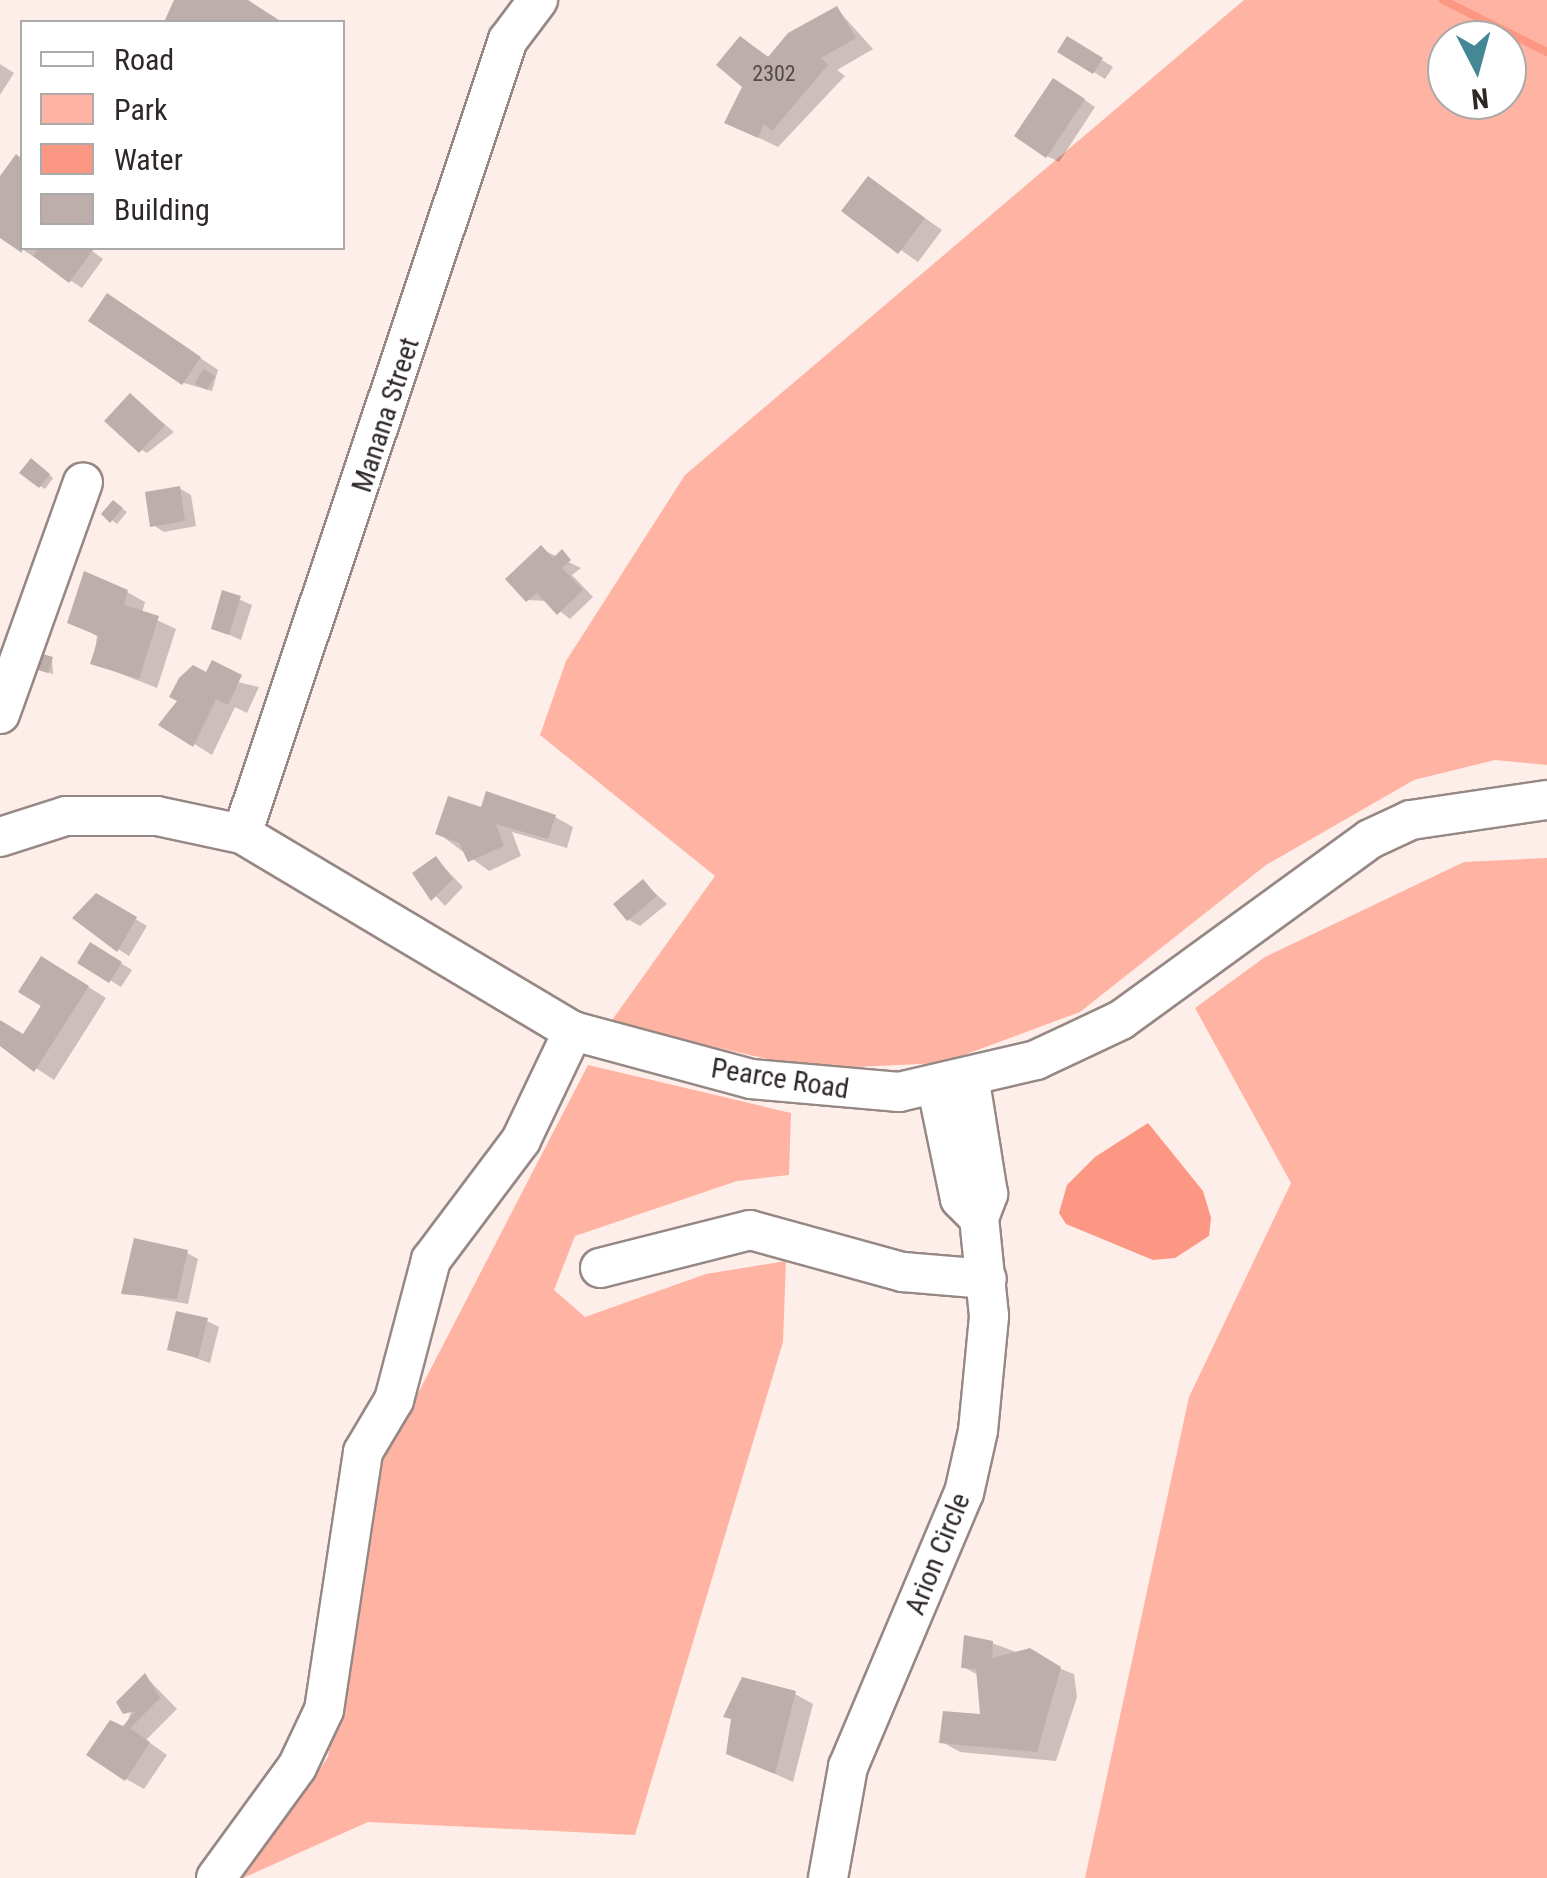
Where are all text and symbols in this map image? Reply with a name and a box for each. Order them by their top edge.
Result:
legend [20,20,345,250]
north arrow [1427,20,1527,120]
text: Road [114,42,174,77]
house number: 2302 [752,61,796,87]
text: N [1470,81,1490,116]
text: Park [114,92,168,127]
text: Water [114,142,183,177]
text: Building [114,192,210,227]
street label: Manana Street [345,333,427,497]
street label: Pearce Road [709,1052,851,1106]
street label: Arion Circle [898,1488,978,1620]

